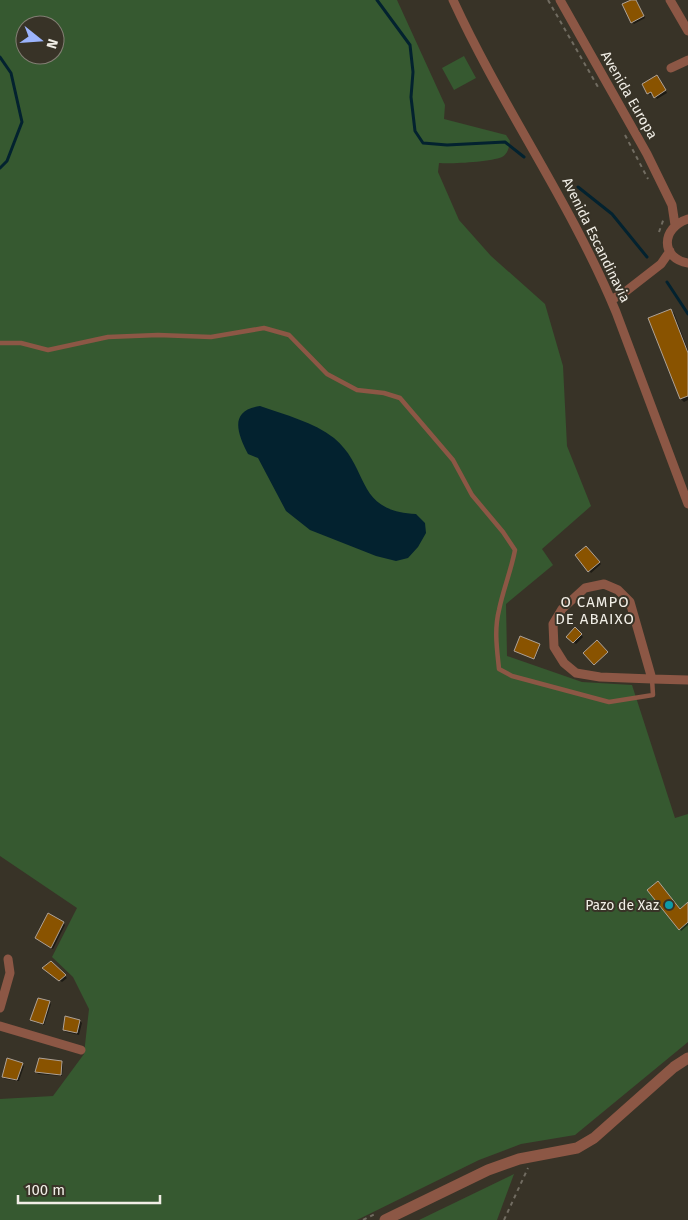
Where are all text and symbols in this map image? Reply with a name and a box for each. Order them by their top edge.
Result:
north arrow [15,15,65,65]
text: N [42,37,61,51]
street label: Avenida Europa [597,48,661,142]
street label: Avenida Escandinavia [558,175,634,305]
district label: O CAMPO DE ABAIXO [555,593,635,628]
place label: Pazo de Xaz [585,897,659,914]
marker: Pazo de Xaz [663,899,675,911]
scale bar [18,1172,160,1204]
text: 100 m [25,1181,65,1199]

